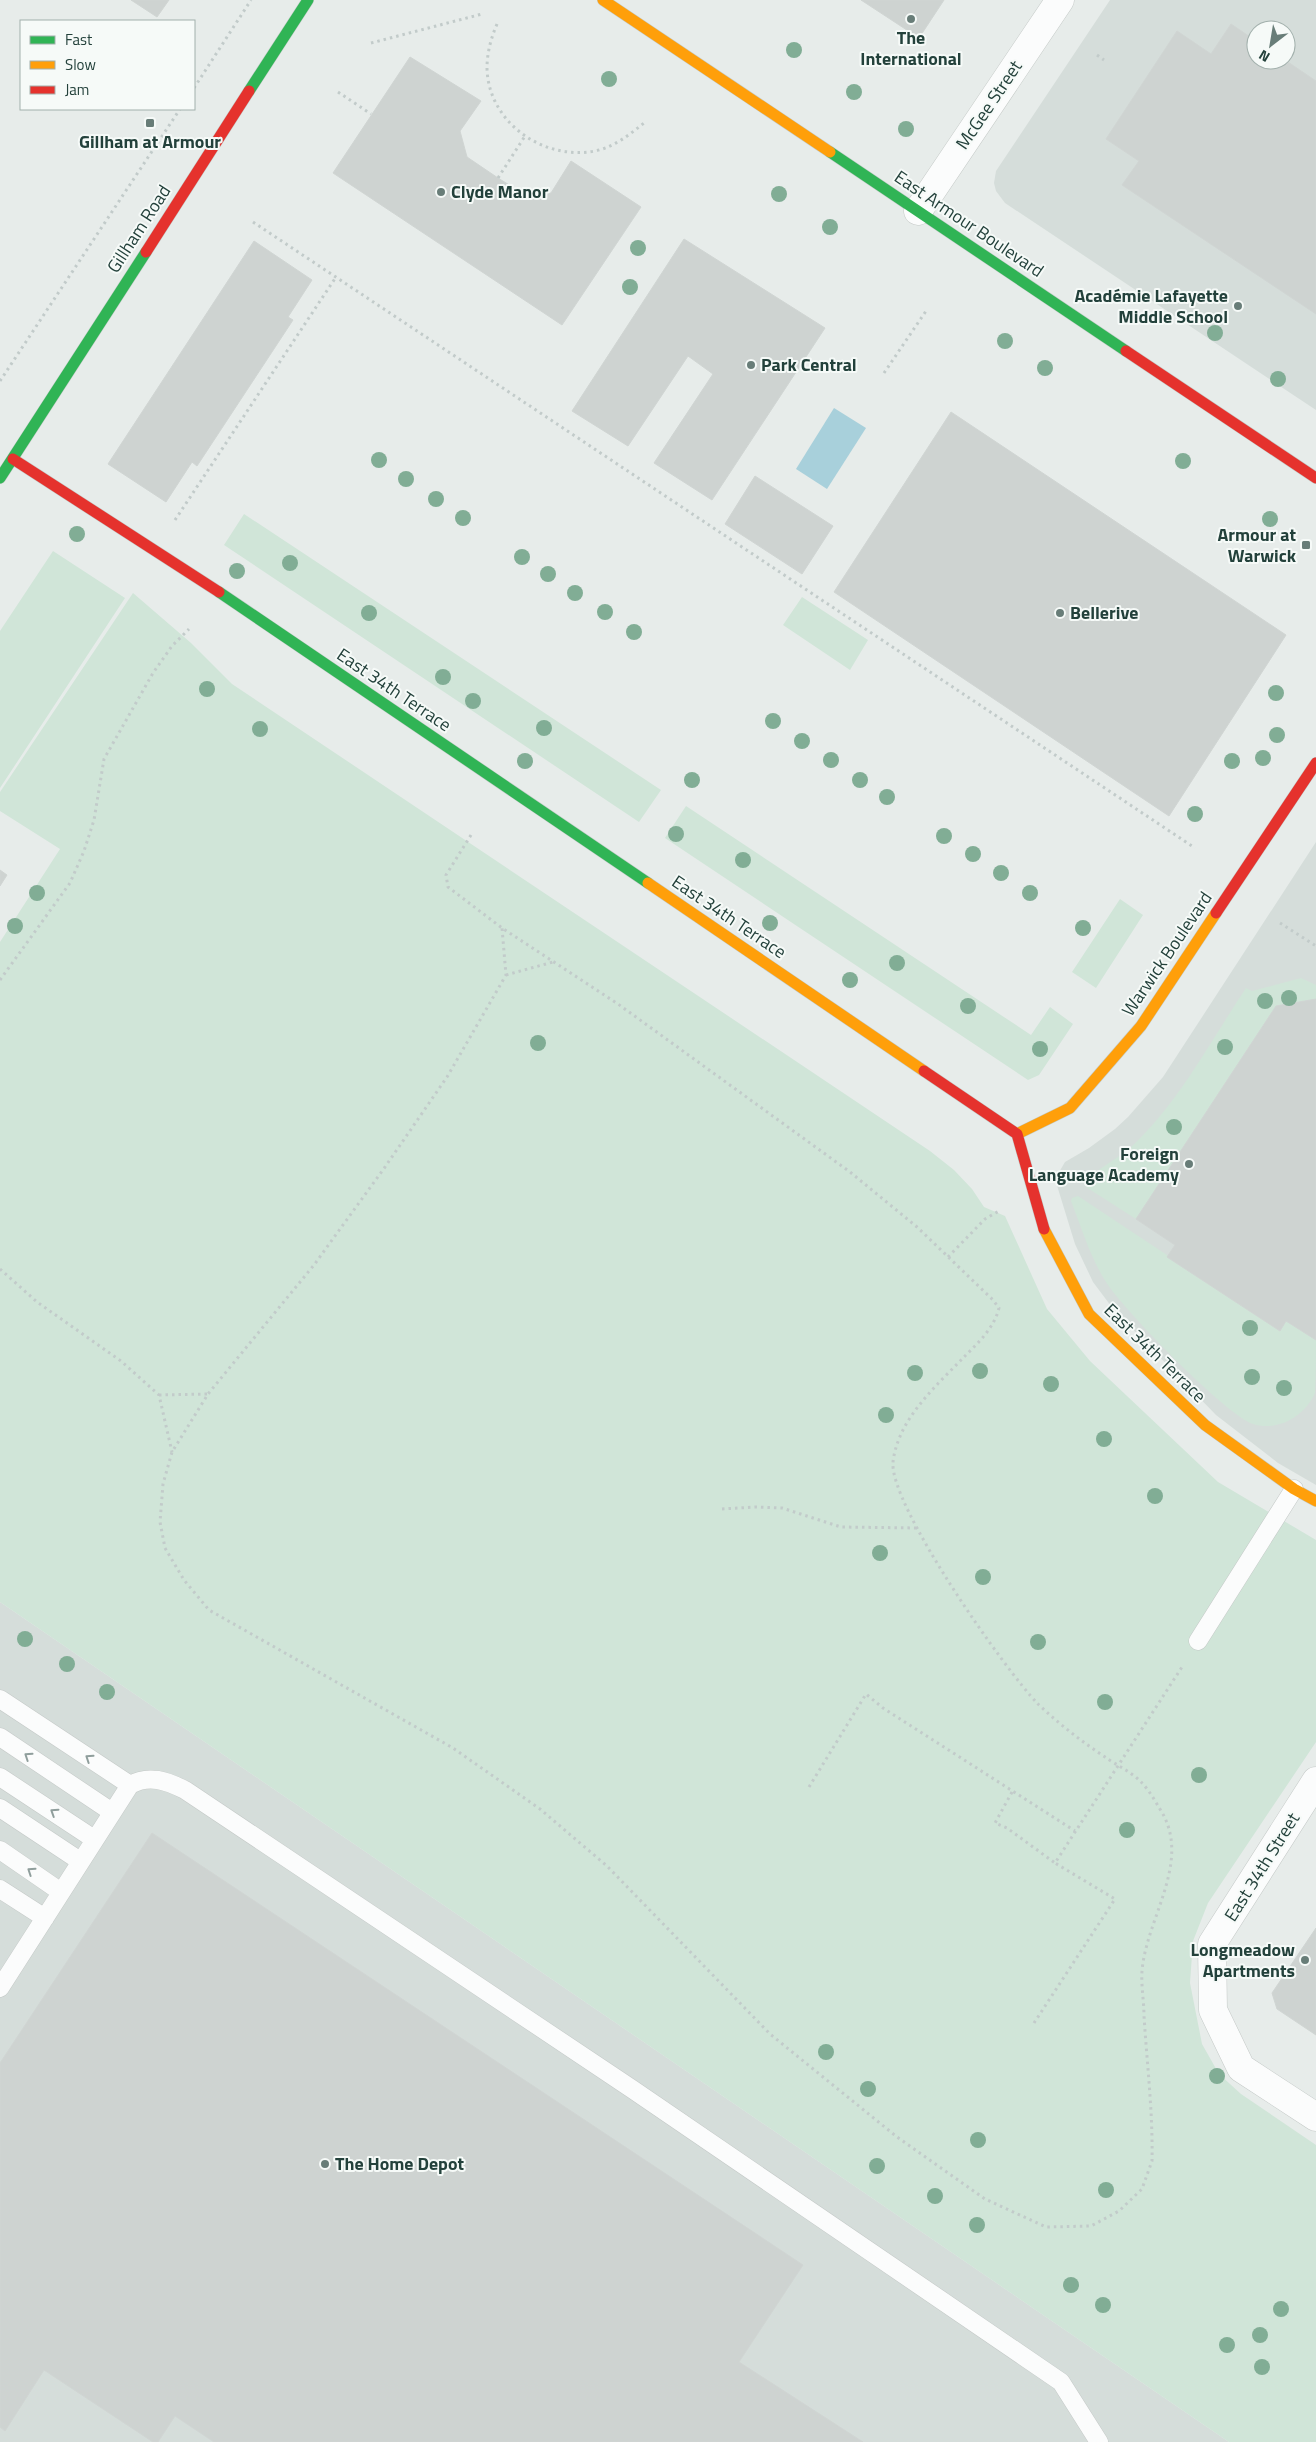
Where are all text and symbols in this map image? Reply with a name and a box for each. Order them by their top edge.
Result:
marker: The International [905,13,917,25]
legend [20,20,195,110]
north arrow [1246,20,1296,70]
place label: The International [860,24,962,72]
text: Fast [65,28,93,51]
text: N [1254,45,1274,68]
text: Slow [65,53,96,76]
street label: McGee Street [949,54,1029,155]
text: Jam [65,78,89,101]
marker: Gillham at Armour [144,117,156,129]
place label: Gillham at Armour [79,128,221,155]
street label: East Armour Boulevard [889,163,1049,284]
place label: Clyde Manor [451,178,549,205]
street label: Gillham Road [100,179,177,278]
marker: Clyde Manor [435,186,447,198]
place label: Académie Lafayette Middle School [1075,282,1228,330]
marker: Académie Lafayette Middle School [1232,300,1244,312]
place label: Park Central [761,351,857,378]
marker: Park Central [745,359,757,371]
place label: Armour at Warwick [1217,521,1297,569]
marker: Armour at Warwick [1300,539,1312,551]
place label: Bellerive [1070,599,1138,626]
marker: Bellerive [1054,607,1066,619]
street label: East 34th Terrace [332,641,457,738]
street label: East 34th Terrace [667,868,792,965]
street label: Warwick Boulevard [1115,886,1218,1022]
place label: Foreign Language Academy [1029,1140,1179,1188]
marker: Foreign Language Academy [1183,1158,1195,1170]
street label: East 34th Terrace [1098,1297,1213,1409]
one-way arrow [24,1752,33,1762]
one-way arrow [85,1755,94,1765]
street label: East 34th Street [1217,1806,1306,1927]
one-way arrow [50,1809,59,1818]
one-way arrow [27,1868,36,1877]
place label: Longmeadow Apartments [1191,1936,1295,1984]
marker: Longmeadow Apartments [1299,1954,1311,1966]
place label: The Home Depot [335,2150,464,2177]
marker: The Home Depot [319,2158,331,2170]

